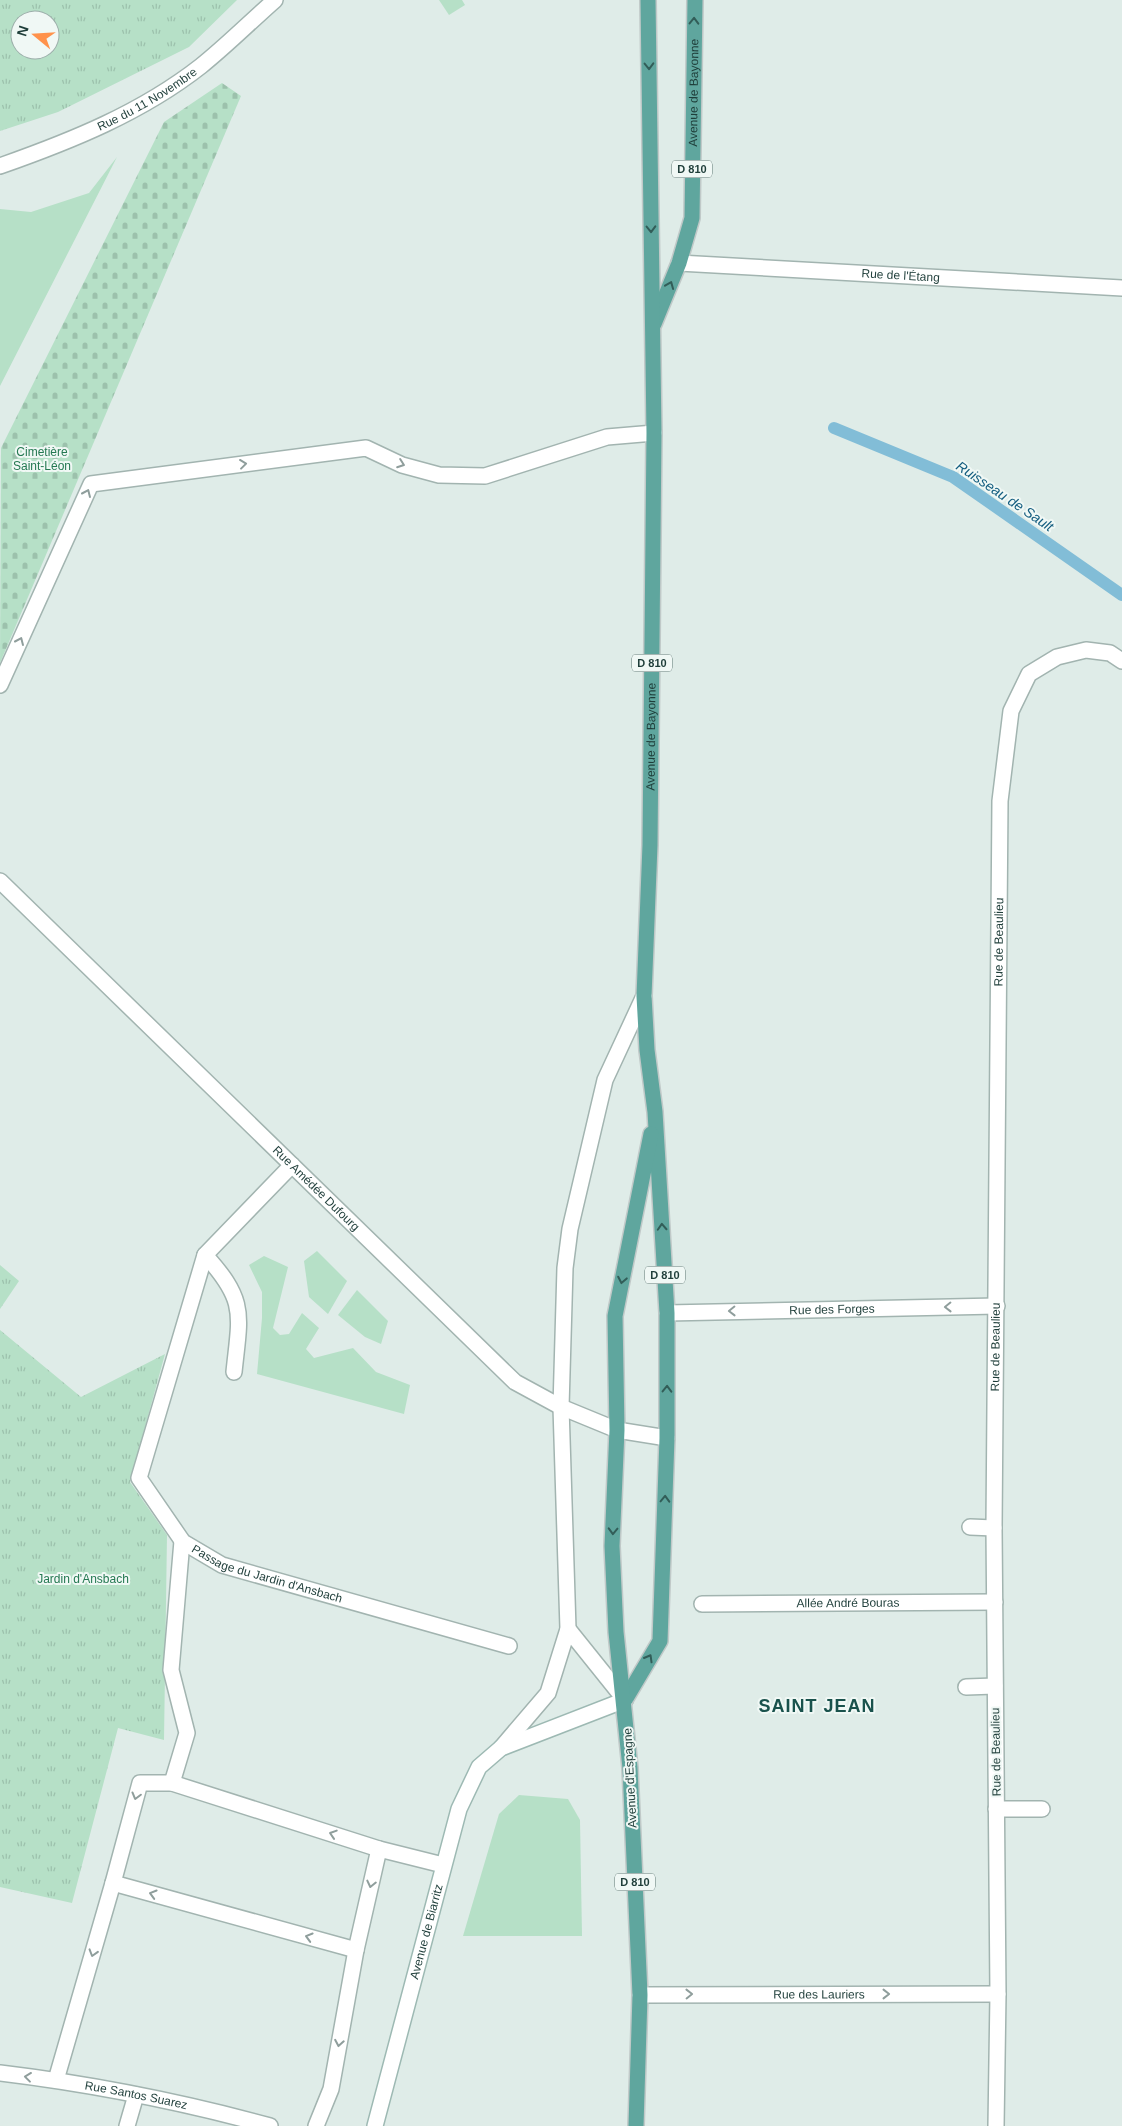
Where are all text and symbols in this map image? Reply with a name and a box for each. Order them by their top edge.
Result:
north arrow [10,10,60,60]
one-way arrow [689,17,700,25]
text: N [13,24,32,38]
street label: Avenue de Bayonne [686,38,701,147]
one-way arrow [644,62,654,70]
street label: Rue du 11 Novembre [95,64,200,134]
road number: D 810 [672,160,712,178]
one-way arrow [646,225,656,233]
street label: Rue de l'Étang [861,266,940,285]
one-way arrow [664,281,675,290]
park label: Cimetière Saint-Léon [13,445,71,473]
one-way arrow [396,458,405,468]
water label: Ruisseau de Sault [953,458,1057,535]
one-way arrow [238,460,247,470]
one-way arrow [80,489,90,498]
one-way arrow [14,637,24,646]
road number: D 810 [632,654,672,671]
street label: Avenue de Bayonne [644,682,659,791]
street label: Rue de Beaulieu [991,898,1006,987]
street label: Rue Amédée Dufourg [270,1143,362,1234]
one-way arrow [656,1223,667,1231]
road number: D 810 [645,1266,685,1284]
one-way arrow [617,1276,628,1285]
street label: Rue des Forges [789,1302,875,1317]
one-way arrow [944,1302,952,1312]
street label: Rue de Beaulieu [988,1303,1003,1392]
one-way arrow [728,1306,736,1317]
one-way arrow [662,1385,672,1393]
one-way arrow [659,1494,670,1502]
one-way arrow [607,1527,618,1535]
street label: Passage du Jardin d'Ansbach [189,1542,344,1606]
park label: Jardin d'Ansbach [37,1572,129,1586]
street label: Allée André Bouras [796,1596,899,1610]
one-way arrow [643,1655,653,1664]
district label: SAINT JEAN [758,1696,876,1716]
street label: Rue de Beaulieu [988,1708,1004,1796]
street label: Avenue d'Espagne [620,1727,640,1828]
one-way arrow [131,1792,142,1800]
one-way arrow [329,1830,337,1840]
road number: D 810 [615,1874,655,1890]
one-way arrow [366,1879,377,1888]
street label: Avenue de Biarritz [407,1883,446,1981]
one-way arrow [149,1889,157,1899]
one-way arrow [306,1933,314,1943]
one-way arrow [88,1948,98,1956]
street label: Rue des Lauriers [773,1987,865,2002]
one-way arrow [685,1989,693,2000]
one-way arrow [883,1989,891,1999]
one-way arrow [335,2039,345,2047]
one-way arrow [24,2072,32,2083]
street label: Rue Santos Suarez [84,2078,189,2112]

